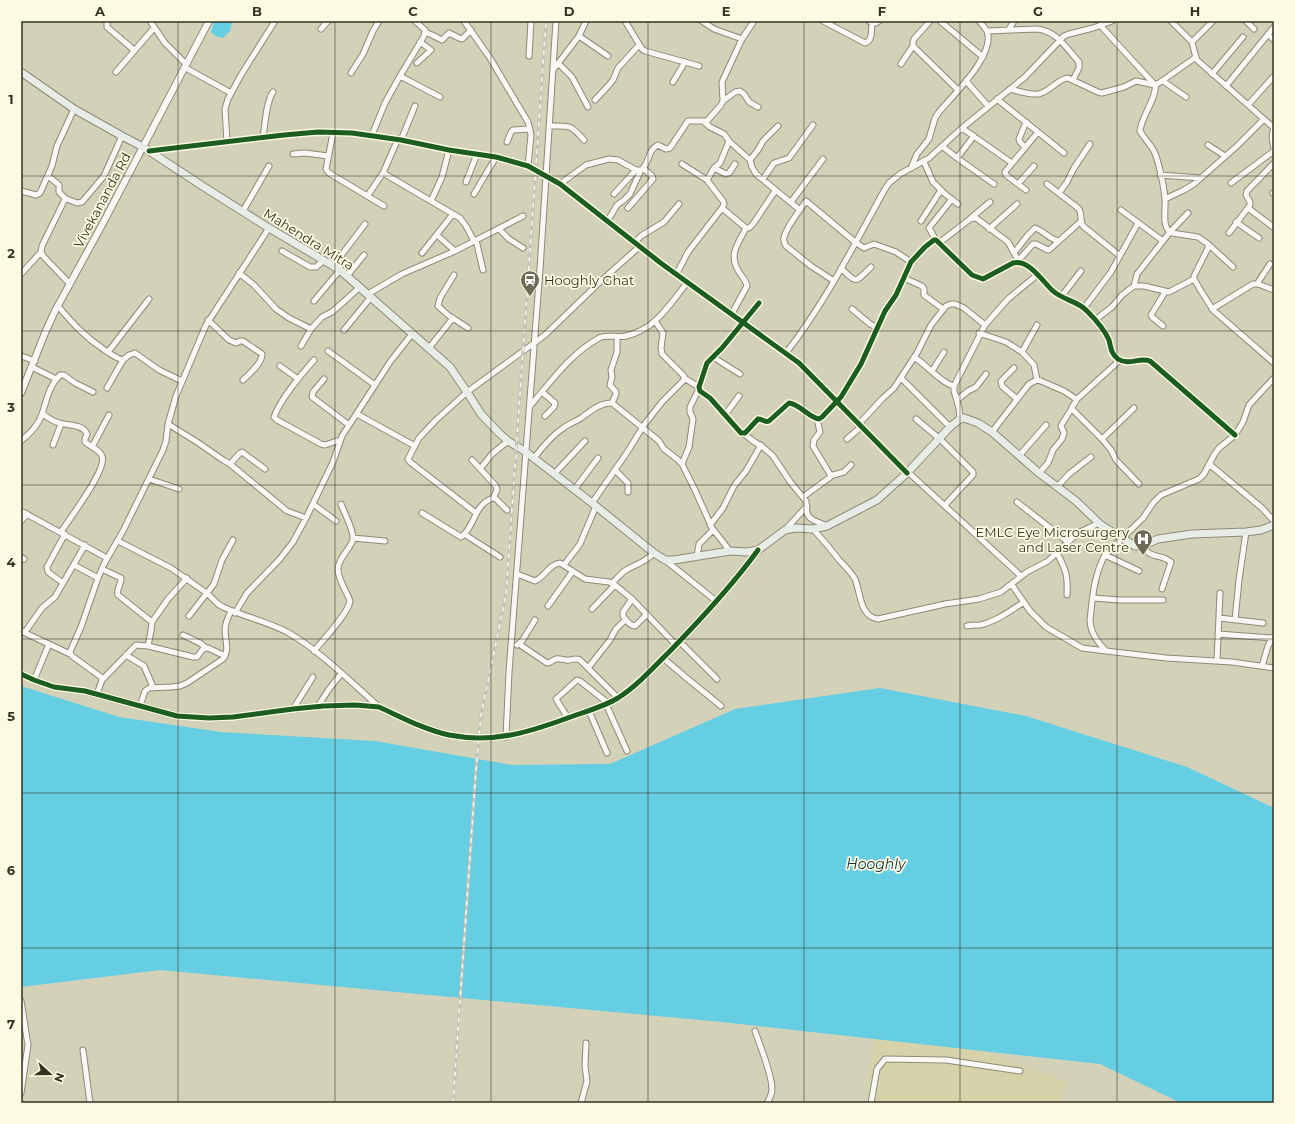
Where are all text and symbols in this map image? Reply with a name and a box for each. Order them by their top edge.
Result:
text: A [94,3,106,19]
text: B [252,3,262,19]
text: C [408,3,418,19]
text: D [564,3,575,19]
text: E [722,3,731,19]
text: F [878,3,886,19]
text: G [1033,3,1043,19]
text: H [1190,3,1200,19]
text: 1 [8,91,14,107]
street label: Vivekananda Rd [70,150,134,250]
street label: Mahendra Mitra [261,205,357,273]
text: 2 [7,245,15,261]
station icon: Hooghly Ghat [519,269,541,297]
place label: Hooghly Ghat [544,272,634,288]
text: 3 [6,399,15,415]
place label: EMLC Eye Microsurgery and Laser Centre [975,524,1130,555]
hospital icon: EMLC Eye Microsurgery and Laser Centre [1132,528,1154,556]
text: 4 [7,554,16,570]
text: 5 [7,708,15,724]
water label: Hooghly [846,855,907,873]
text: 6 [7,862,16,878]
text: 7 [7,1016,15,1032]
north arrow [30,1054,70,1094]
text: N [51,1071,67,1084]

